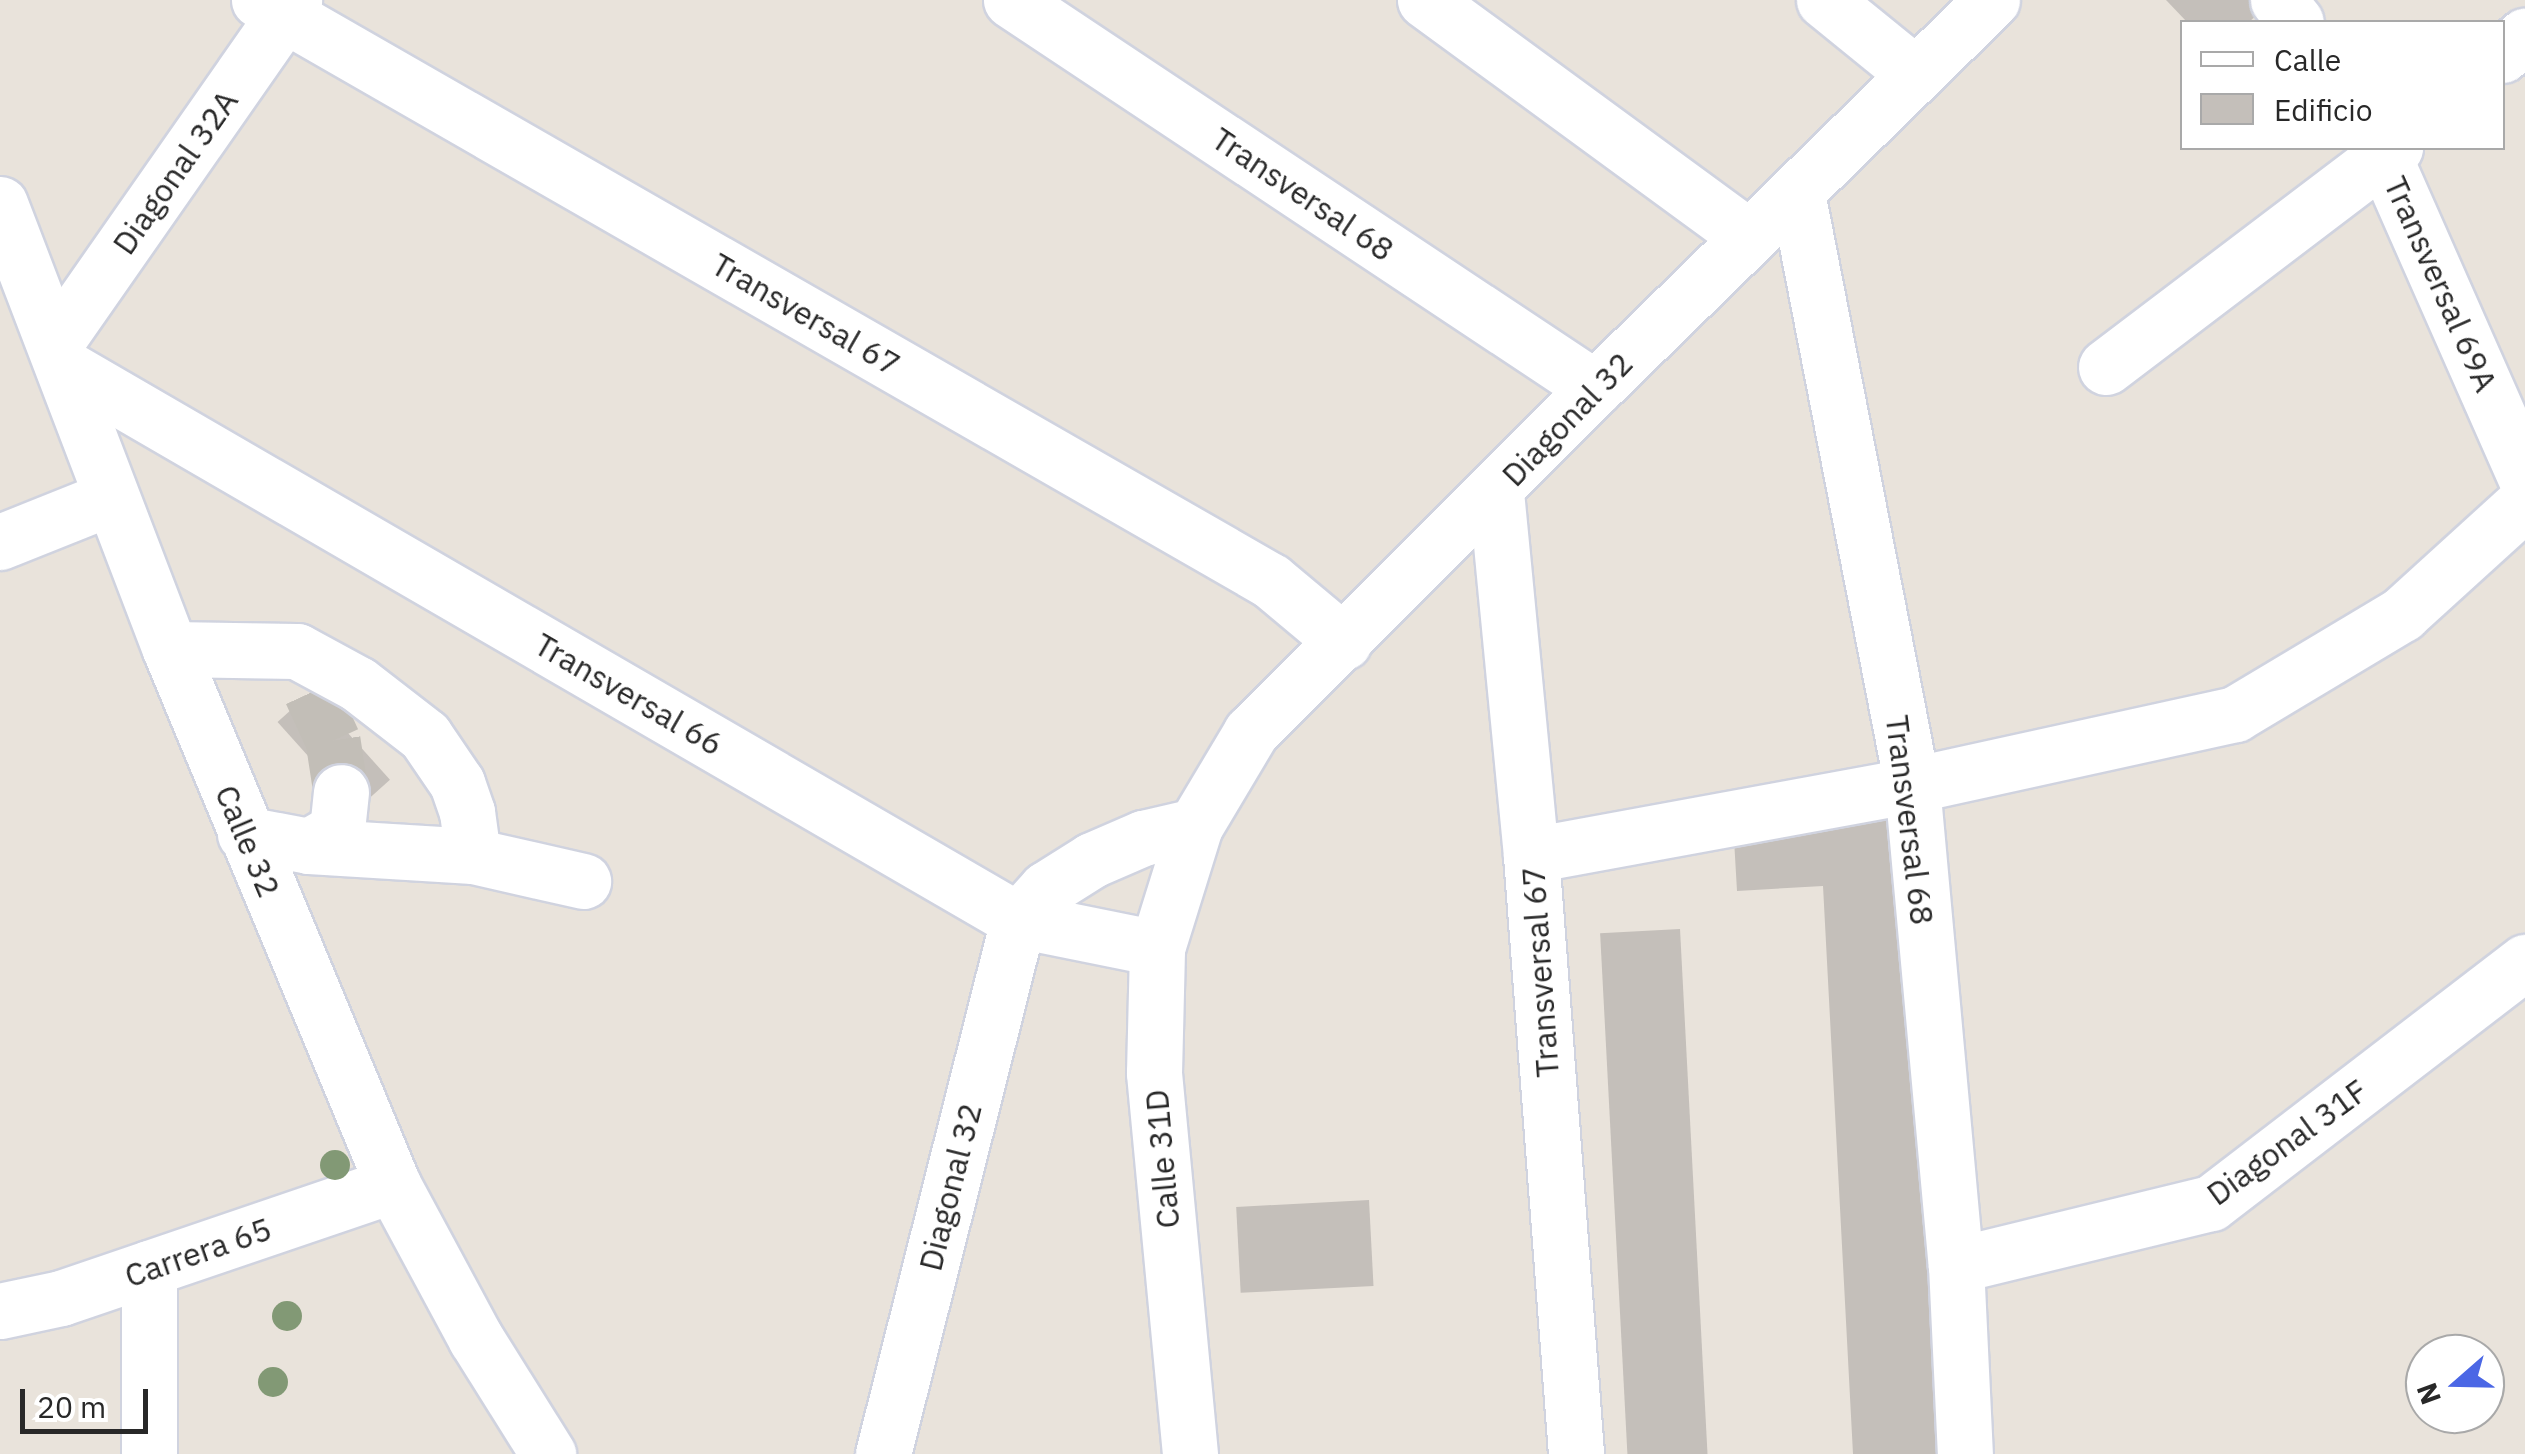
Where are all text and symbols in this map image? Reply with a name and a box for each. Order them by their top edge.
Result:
legend [2180,20,2505,150]
text: Calle [2274,40,2341,79]
street label: Diagonal 32A [104,83,246,261]
text: Edificio [2274,90,2373,129]
street label: Transversal 68 [1205,119,1401,269]
street label: Transversal 69A [2376,170,2506,398]
street label: Transversal 67 [705,245,907,383]
street label: Diagonal 32 [1494,344,1640,494]
street label: Transversal 66 [528,625,730,763]
street label: Transversal 68 [1878,713,1942,927]
street label: Calle 32 [207,779,289,903]
street label: Transversal 67 [1513,865,1567,1079]
street label: Diagonal 31F [2199,1071,2375,1213]
street label: Calle 31D [1137,1088,1187,1230]
street label: Diagonal 32 [911,1099,989,1275]
street label: Carrera 65 [120,1209,276,1295]
north arrow [2405,1334,2505,1434]
scale bar [25,1369,152,1431]
text: N [2407,1378,2449,1410]
text: 20 m [37,1387,106,1426]

